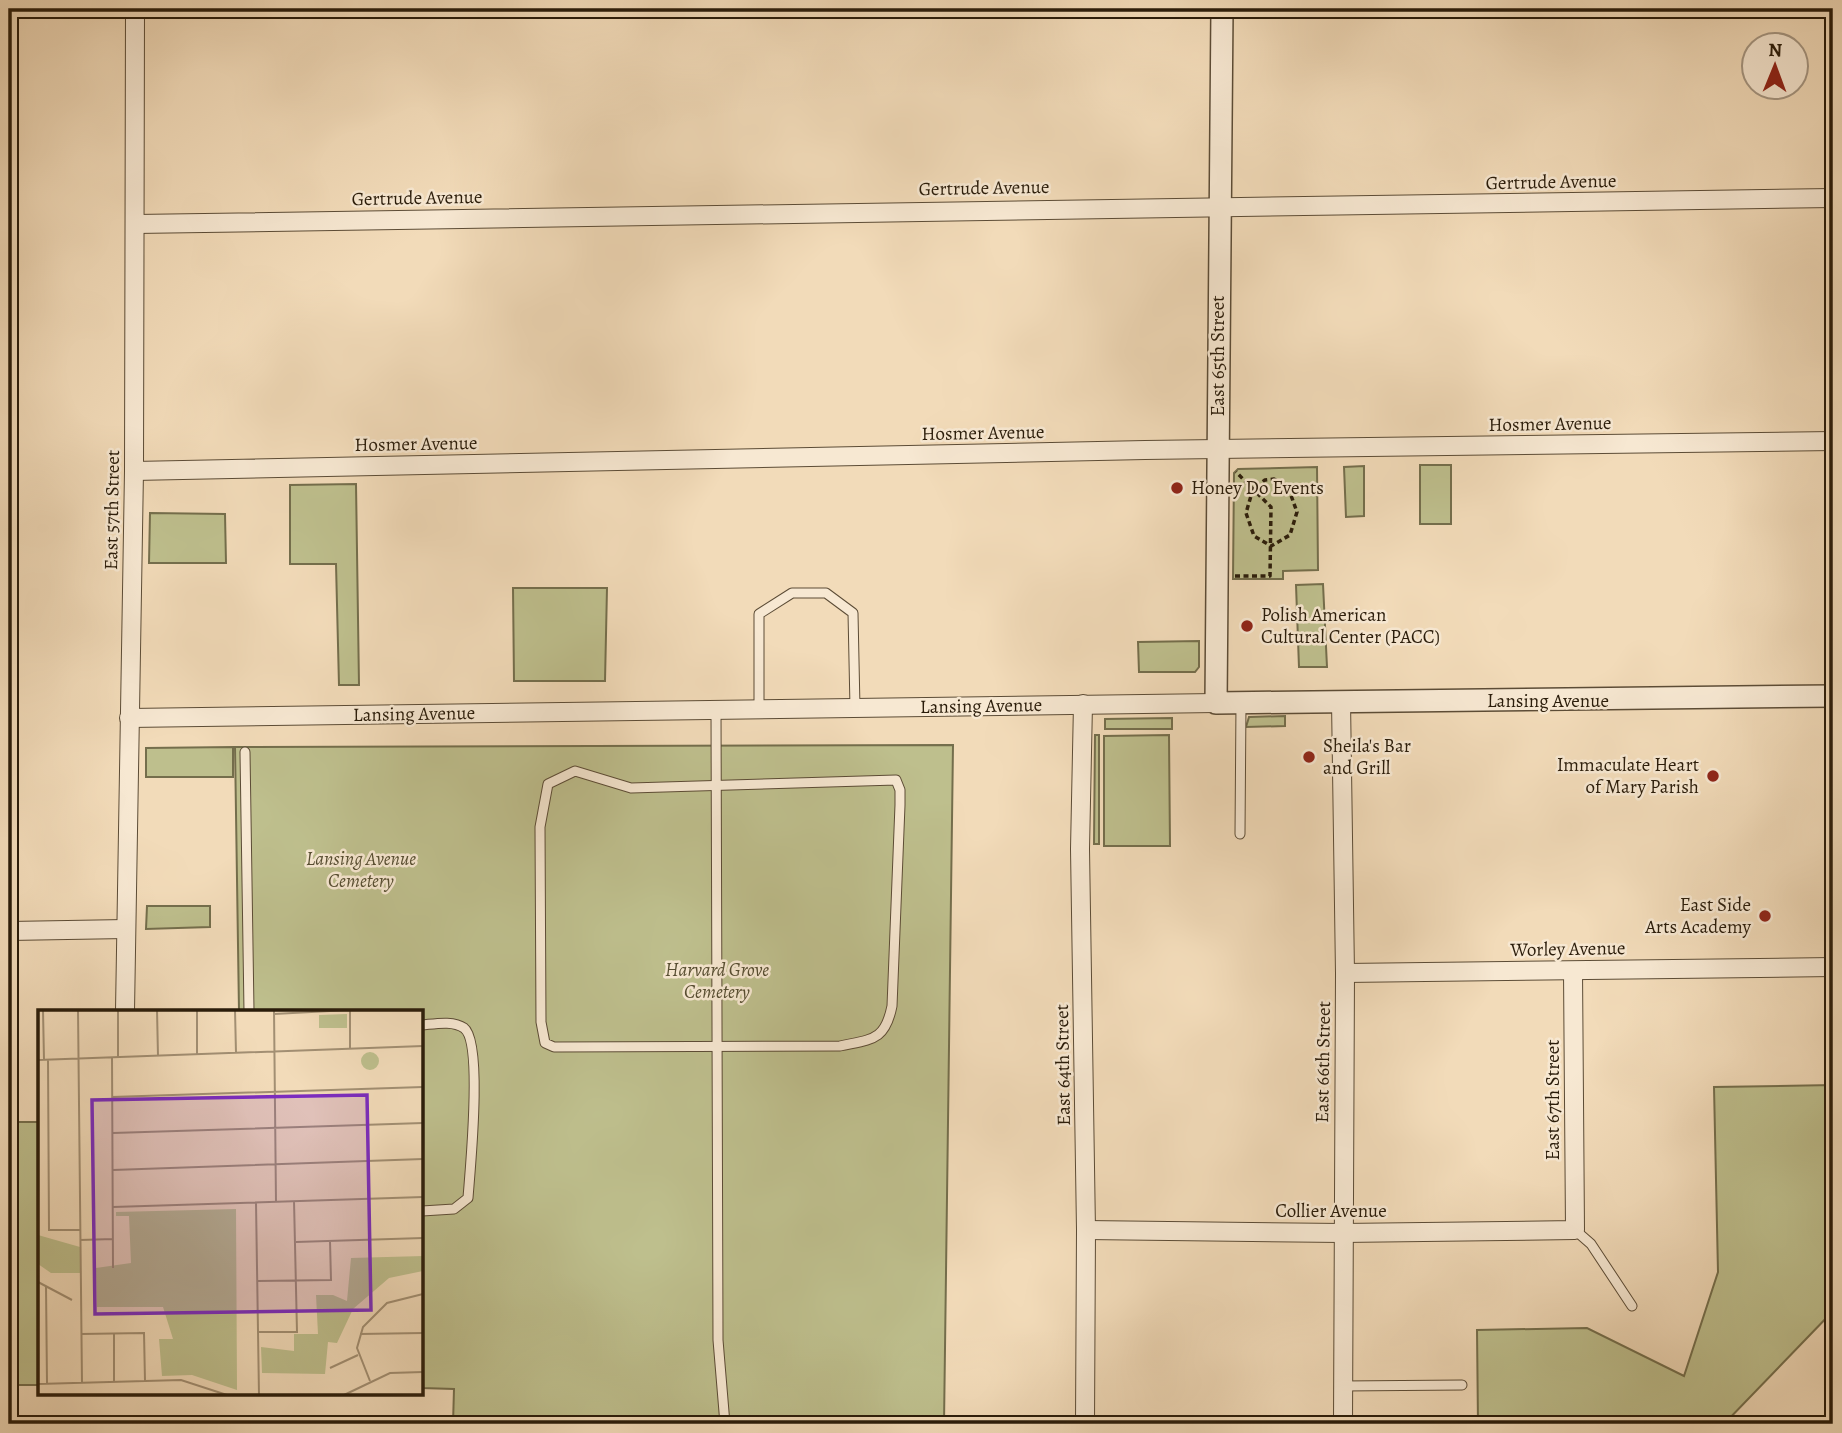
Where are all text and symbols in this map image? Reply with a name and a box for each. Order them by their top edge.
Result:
north arrow [1741,32,1811,102]
text: N [1768,37,1783,63]
street label: Gertrude Avenue [1485,168,1617,196]
street label: Gertrude Avenue [918,174,1050,202]
street label: Gertrude Avenue [351,184,483,212]
street label: East 65th Street [1205,295,1231,417]
street label: Hosmer Avenue [1488,410,1612,438]
street label: Hosmer Avenue [921,419,1045,447]
street label: Hosmer Avenue [354,430,478,458]
street label: East 57th Street [98,450,126,570]
place label: Honey Do Events [1191,475,1324,501]
marker: Honey Do Events [1169,480,1185,496]
place label: Polish American Cultural Center (PACC) [1261,602,1440,650]
marker: Polish American Cultural Center (PACC) [1239,618,1255,634]
street label: Lansing Avenue [1487,688,1609,714]
street label: Lansing Avenue [920,692,1042,720]
street label: Lansing Avenue [353,700,475,728]
place label: Sheila's Bar and Grill [1323,733,1411,781]
marker: Sheila's Bar and Grill [1301,749,1317,765]
place label: Immaculate Heart of Mary Parish [1557,752,1699,800]
marker: Immaculate Heart of Mary Parish [1705,768,1721,784]
park label: Lansing Avenue Cemetery [306,846,416,894]
place label: East Side Arts Academy [1644,892,1752,940]
marker: East Side Arts Academy [1757,908,1773,924]
street label: Worley Avenue [1509,935,1626,963]
park label: Harvard Grove Cemetery [665,957,769,1005]
street label: East 66th Street [1309,1001,1337,1123]
street label: East 64th Street [1049,1004,1077,1126]
inset map [38,1010,424,1394]
street label: East 67th Street [1540,1039,1566,1161]
street label: Collier Avenue [1275,1198,1387,1224]

